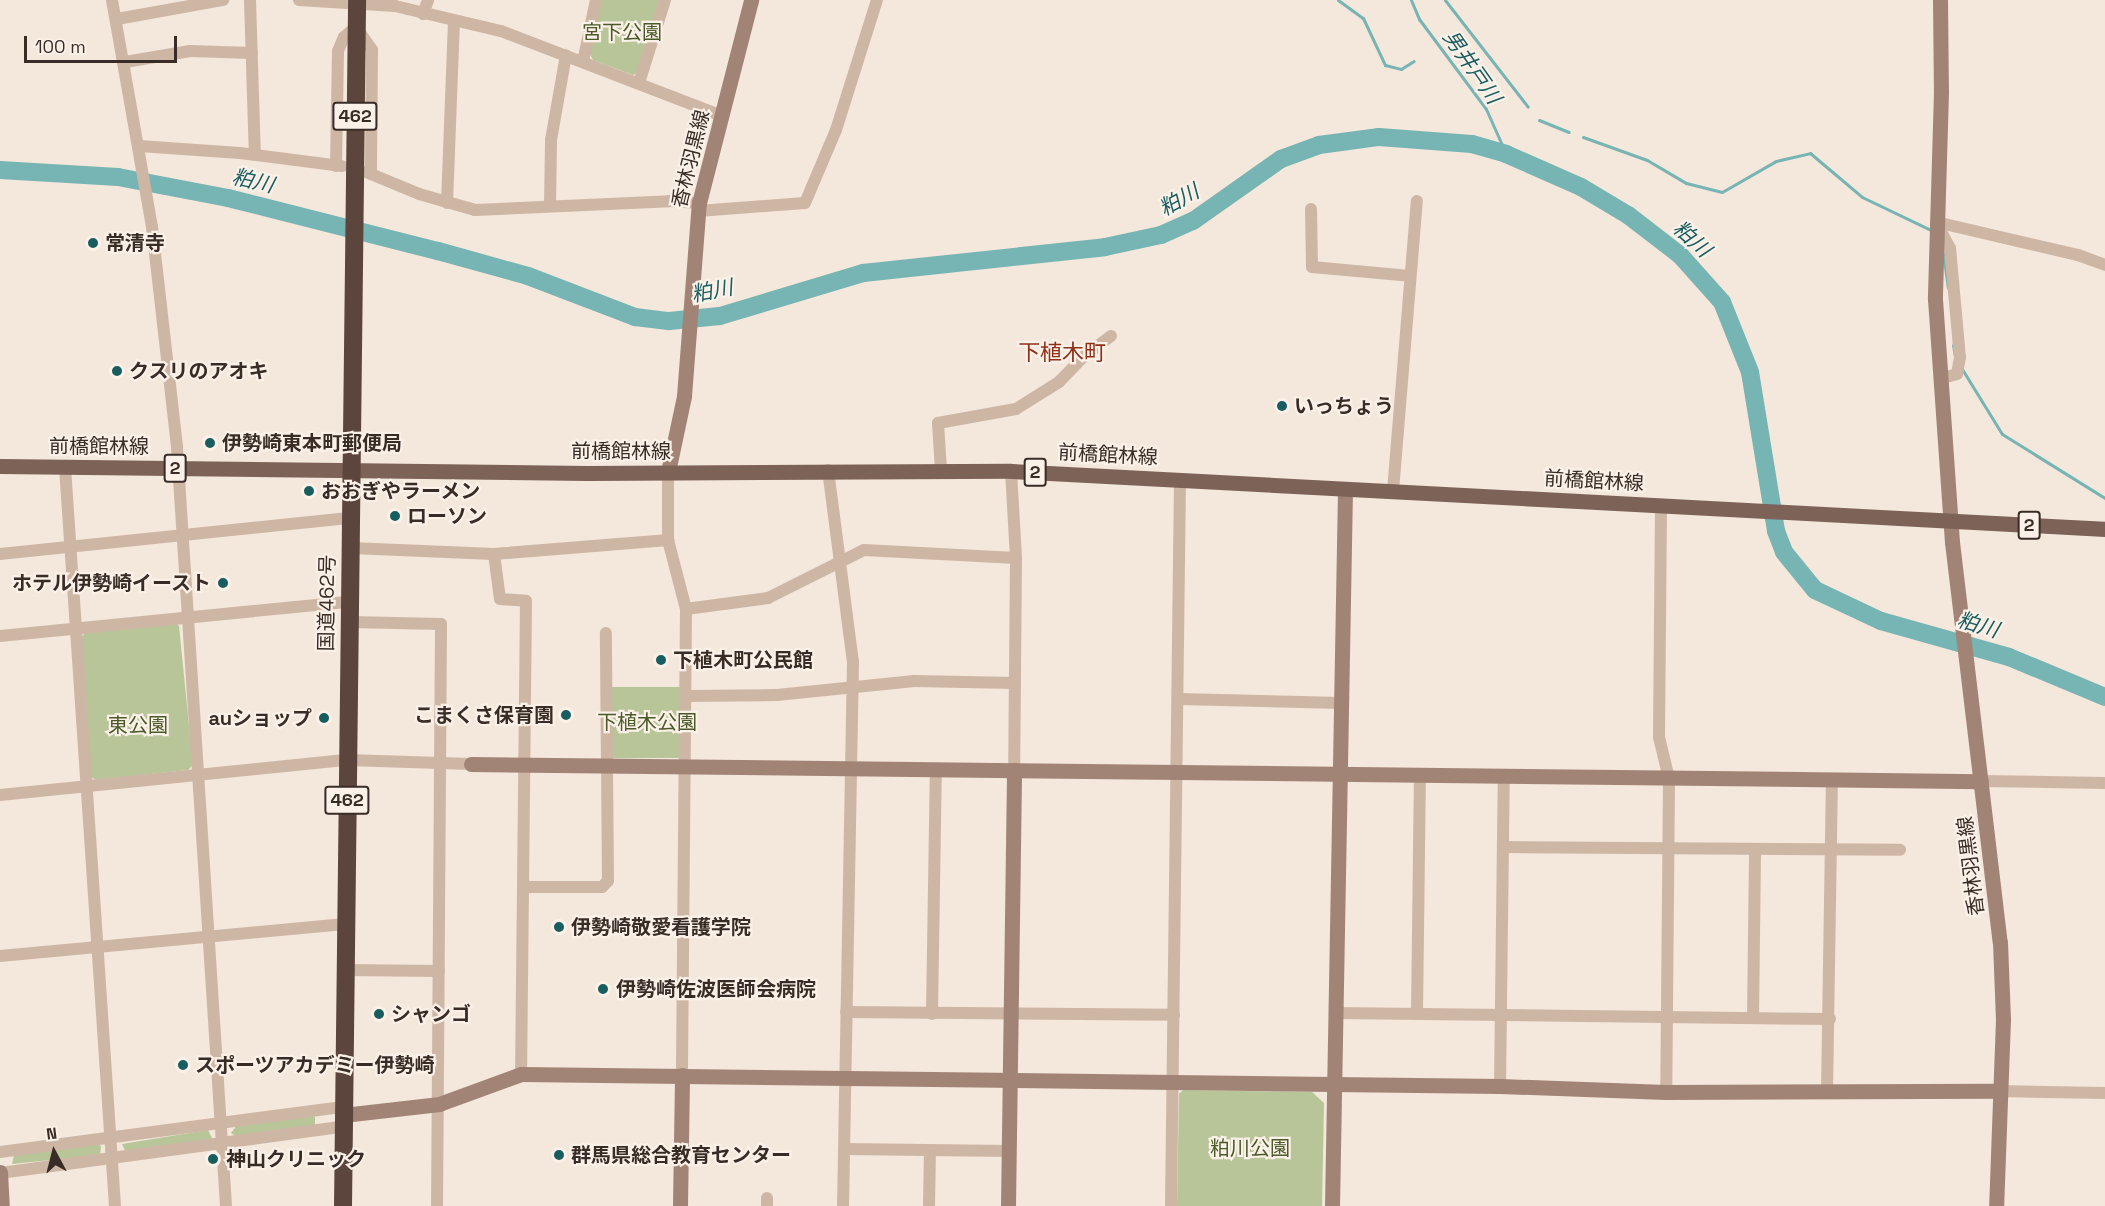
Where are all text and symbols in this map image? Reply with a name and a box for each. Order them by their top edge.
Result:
park label: 宮下公園 [582,20,662,44]
scale bar [27,24,180,62]
water label: 男井戸川 [1438,25,1506,109]
text: 100 m [35,35,86,58]
road number: 462 [331,101,379,131]
street label: 香林羽黒線 [667,108,715,210]
water label: 粕川 [230,164,276,198]
water label: 粕川 [1155,179,1203,221]
water label: 粕川 [1668,216,1716,262]
place label: 常清寺 [105,231,165,255]
marker: 常清寺 [86,236,100,250]
water label: 粕川 [689,275,735,307]
district label: 下植木町 [1018,340,1106,366]
place label: クスリのアオキ [129,359,269,383]
marker: クスリのアオキ [110,364,124,378]
place label: いっちょう [1294,394,1394,418]
marker: いっちょう [1275,399,1289,413]
place label: 伊勢崎東本町郵便局 [222,431,402,455]
street label: 前橋館林線 [49,434,149,458]
marker: 伊勢崎東本町郵便局 [203,436,217,450]
street label: 前橋館林線 [571,439,671,463]
street label: 前橋館林線 [1057,440,1159,470]
road number: 2 [163,453,187,483]
road number: 2 [1023,457,1047,487]
street label: 前橋館林線 [1543,466,1645,496]
place label: おおぎやラーメン [321,479,481,503]
marker: おおぎやラーメン [302,484,316,498]
place label: ローソン [407,504,487,528]
marker: ローソン [388,509,402,523]
road number: 2 [2017,510,2041,540]
street label: 国道462号 [314,554,340,652]
place label: ホテル伊勢崎イースト [11,571,211,595]
marker: ホテル伊勢崎イースト [216,576,230,590]
water label: 粕川 [1954,607,2002,643]
place label: 下植木町公民館 [673,648,813,672]
marker: 下植木町公民館 [654,653,668,667]
place label: こまくさ保育園 [414,703,554,727]
place label: auショップ [208,706,312,730]
marker: こまくさ保育園 [559,708,573,722]
park label: 下植木公園 [597,710,697,734]
marker: auショップ [317,711,331,725]
park label: 東公園 [108,713,168,737]
road number: 462 [323,785,371,815]
street label: 香林羽黒線 [1953,815,1989,917]
place label: 伊勢崎敬愛看護学院 [571,915,751,939]
marker: 伊勢崎敬愛看護学院 [552,920,566,934]
place label: 伊勢崎佐波医師会病院 [616,977,816,1001]
marker: 伊勢崎佐波医師会病院 [594,980,612,998]
place label: シャンゴ [391,1002,471,1026]
marker: シャンゴ [372,1007,386,1021]
place label: スポーツアカデミー伊勢崎 [195,1053,435,1077]
marker: スポーツアカデミー伊勢崎 [176,1058,190,1072]
north arrow [24,1122,84,1182]
text: N [45,1123,58,1145]
park label: 粕川公園 [1210,1136,1290,1160]
place label: 群馬県総合教育センター [571,1143,791,1167]
place label: 神山クリニック [226,1147,366,1171]
marker: 群馬県総合教育センター [552,1148,566,1162]
marker: 神山クリニック [204,1150,222,1168]

